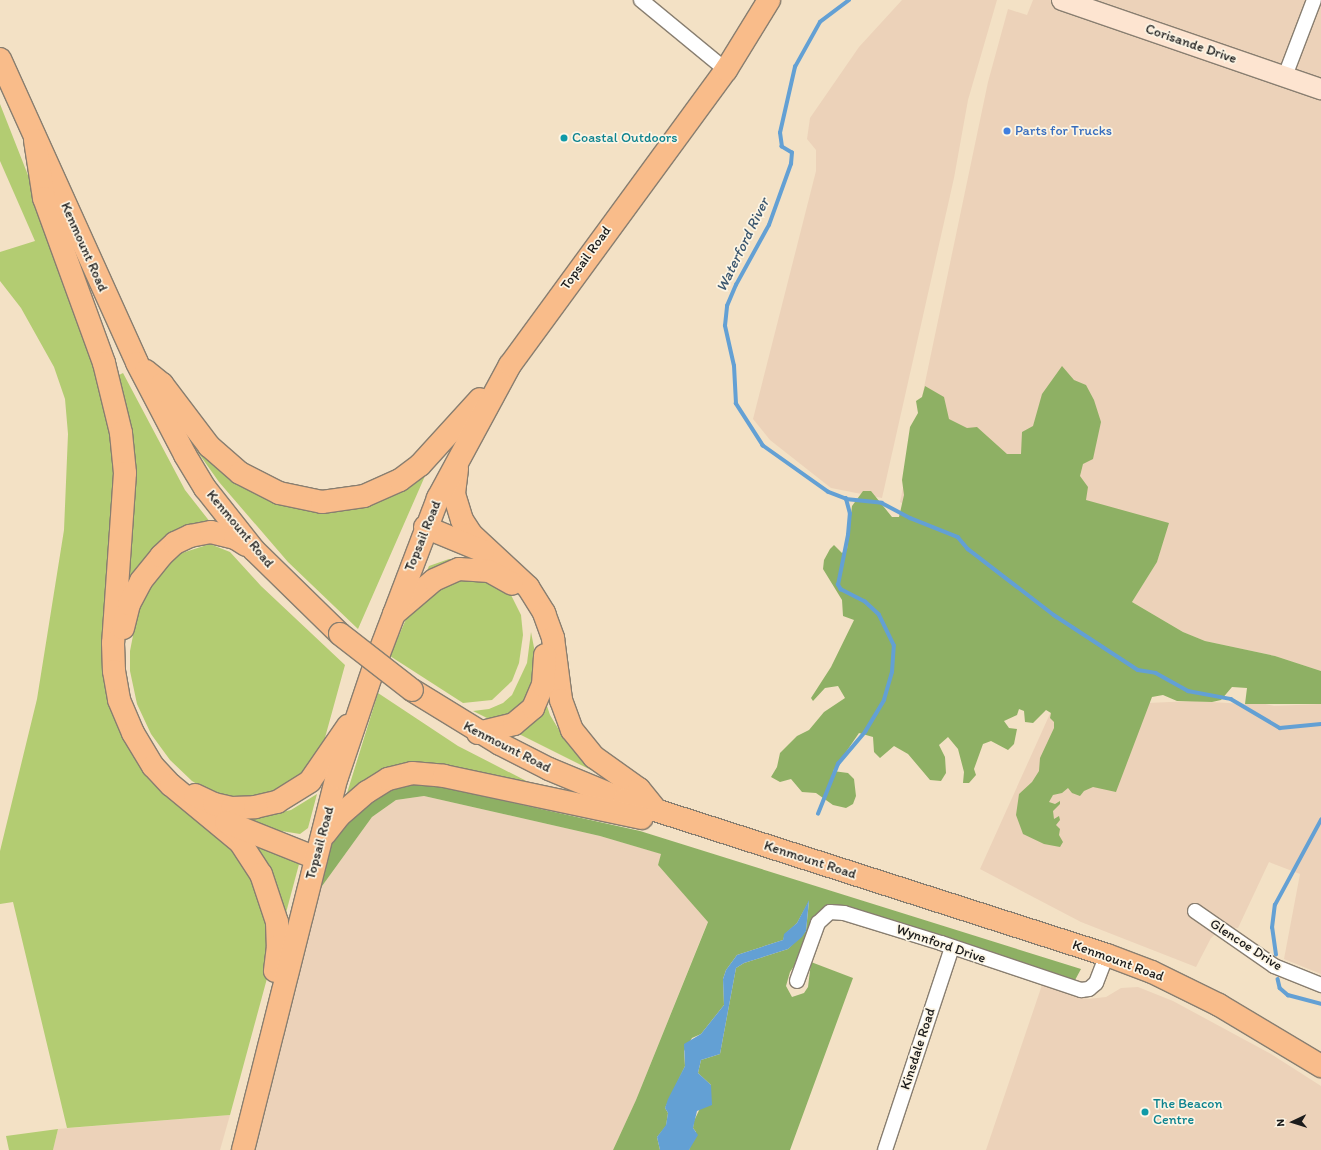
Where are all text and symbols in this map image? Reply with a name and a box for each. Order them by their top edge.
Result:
street label: Corisande Drive [1143,20,1239,68]
place label: Parts for Trucks [1015,123,1111,139]
marker: Parts for Trucks [1002,126,1012,136]
place label: Coastal Outdoors [572,130,678,146]
marker: Coastal Outdoors [559,133,569,143]
water label: Waterford River [713,195,773,295]
street label: Kenmount Road [57,200,111,294]
street label: Topsail Road [557,223,615,293]
street label: Kenmount Road [203,487,277,571]
street label: Topsail Road [401,498,445,574]
street label: Kenmount Road [460,718,554,776]
street label: Topsail Road [302,805,338,881]
street label: Kenmount Road [762,837,858,883]
street label: Glencoe Drive [1207,915,1285,975]
street label: Wynnford Drive [894,921,988,967]
street label: Kenmount Road [1070,937,1166,985]
street label: Kinsdale Road [897,1006,939,1092]
place label: The Beacon Centre [1153,1096,1222,1128]
north arrow [1273,1102,1313,1142]
marker: The Beacon Centre [1140,1107,1150,1117]
text: N [1274,1119,1287,1127]

